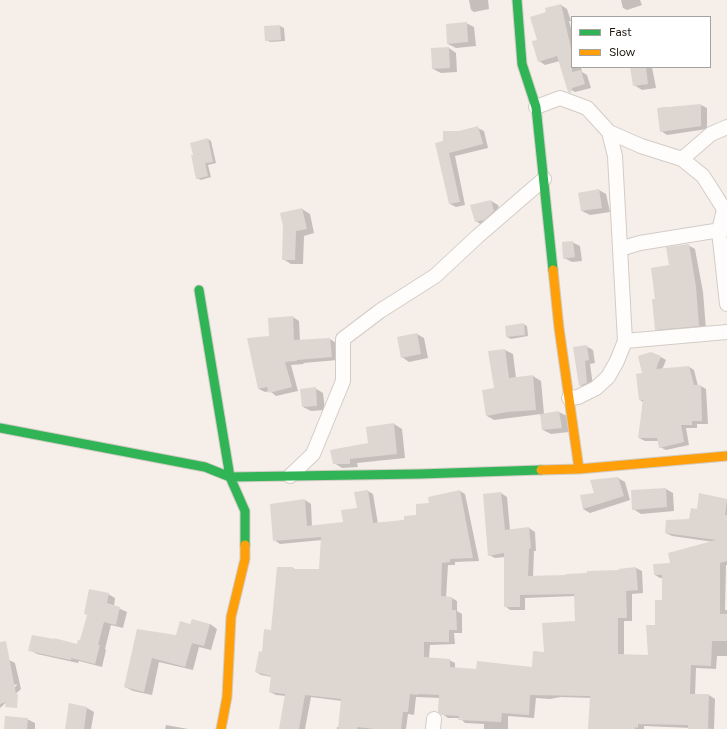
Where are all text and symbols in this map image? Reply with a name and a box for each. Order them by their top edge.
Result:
legend [571,16,711,68]
text: Fast [609,25,632,39]
text: Slow [609,45,635,59]

